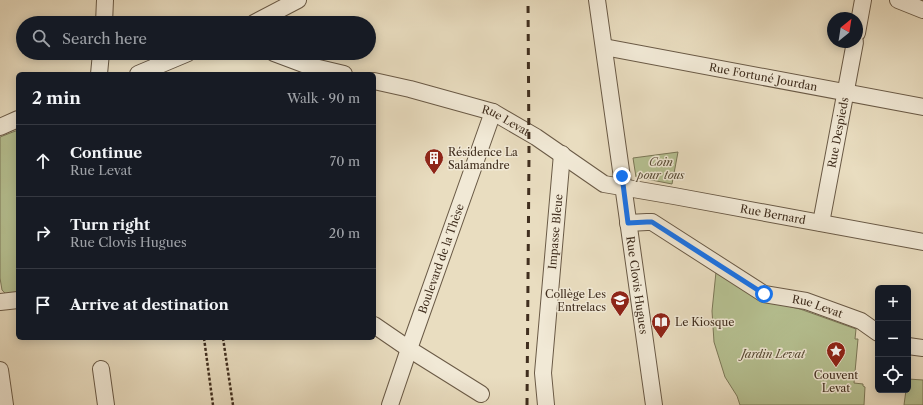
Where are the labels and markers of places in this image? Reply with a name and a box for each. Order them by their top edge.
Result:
place label: Résidence La Salamandre [448,145,518,172]
building icon: Résidence La Salamandre [423,147,445,175]
place label: Collège Les Entrelacs [545,287,606,314]
school or university icon: Collège Les Entrelacs [609,289,631,317]
library icon: Le Kiosque [650,311,672,339]
place label: Le Kiosque [675,315,734,329]
place icon: Couvent Levat [825,340,847,368]
place label: Couvent Levat [814,368,858,395]

